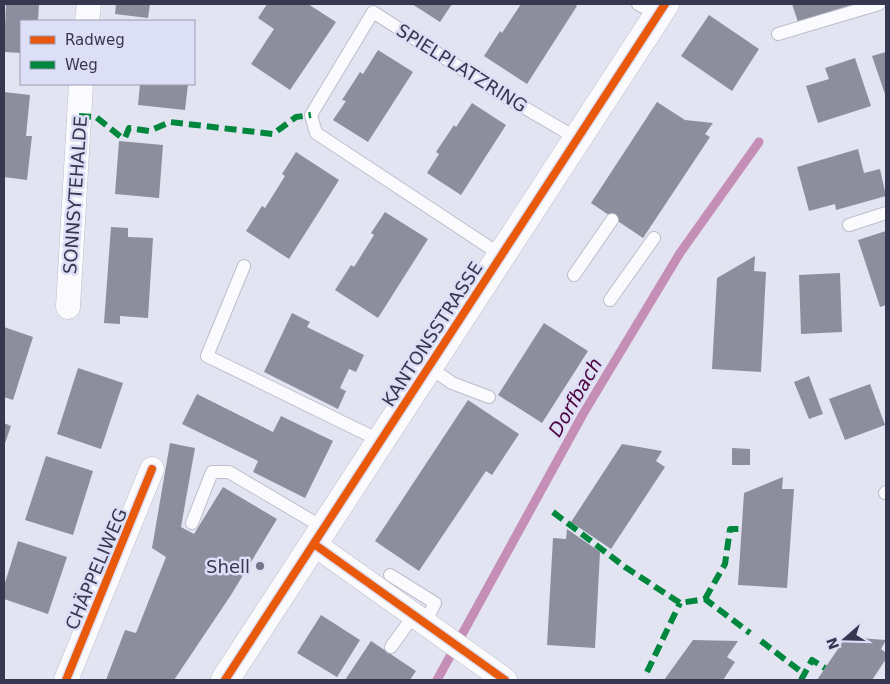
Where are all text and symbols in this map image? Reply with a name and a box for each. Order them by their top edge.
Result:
street label: SPIELPLATZRING [393,19,531,117]
legend [20,20,195,85]
text: Radweg [65,31,125,49]
text: Weg [65,56,98,74]
street label: SONNSYTEHALDE [59,115,91,275]
street label: KANTONSSTRASSE [377,258,487,410]
water label: Dorfbach [544,354,606,440]
street label: CHÄPPELIWEG [61,505,131,633]
place label: Shell [206,556,250,577]
marker: Shell [254,560,266,572]
north arrow [820,614,870,664]
text: N [823,635,842,652]

